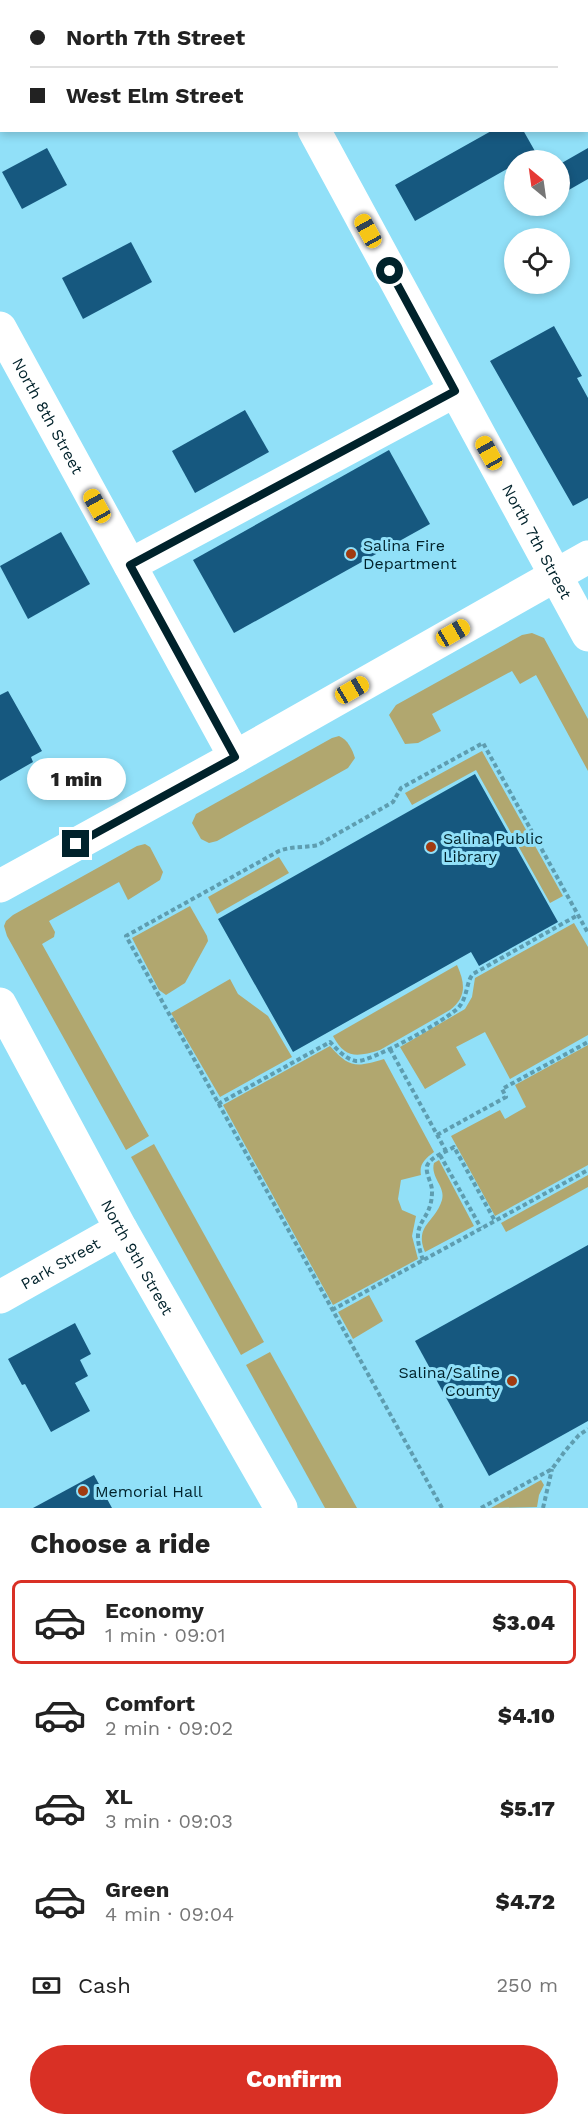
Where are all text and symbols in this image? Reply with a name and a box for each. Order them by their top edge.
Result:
text: North 7th Street [66,25,245,50]
text: West Elm Street [66,83,243,108]
north arrow [504,150,570,216]
map controls [504,150,570,294]
car [351,211,385,251]
button: locate [504,228,570,294]
route start [376,257,403,284]
street label: North 8th Street [9,354,88,477]
car [472,433,506,473]
street label: North 7th Street [498,481,576,602]
car [80,486,114,526]
place label: Salina Fire Department [363,536,457,573]
marker: Salina Fire Department [344,547,358,561]
car [433,616,473,650]
car [332,673,372,707]
callout: 1 min [26,757,125,799]
text: 1 min [51,767,102,791]
place label: Salina Public Library [443,829,543,866]
route end [62,830,89,857]
marker: Salina Public Library [424,840,438,854]
street label: North 9th Street [97,1196,178,1318]
street label: Park Street [17,1233,103,1293]
place label: Salina/Saline County [398,1363,501,1400]
marker: Salina/Saline County [505,1374,519,1388]
place label: Memorial Hall [95,1482,203,1501]
marker: Memorial Hall [76,1484,90,1498]
text: Choose a ride [30,1528,210,1560]
icon: car [33,1595,87,1649]
text: Economy [105,1598,204,1623]
text: $3.04 [492,1610,555,1635]
text: 1 min · 09:01 [105,1623,225,1647]
icon: car [33,1688,87,1742]
text: Comfort [105,1691,195,1716]
text: $4.10 [498,1703,555,1728]
text: 2 min · 09:02 [105,1716,233,1740]
icon: car [33,1781,87,1835]
text: XL [105,1784,133,1809]
text: $5.17 [500,1796,555,1821]
text: 3 min · 09:03 [105,1809,233,1833]
icon: car [33,1874,87,1928]
text: Green [105,1877,169,1902]
text: $4.72 [495,1889,555,1914]
text: 4 min · 09:04 [105,1902,234,1926]
icon: cash [30,1969,63,2002]
text: Cash [78,1973,131,1998]
text: 250 m [496,1973,558,1997]
button: Confirm [30,2045,558,2114]

